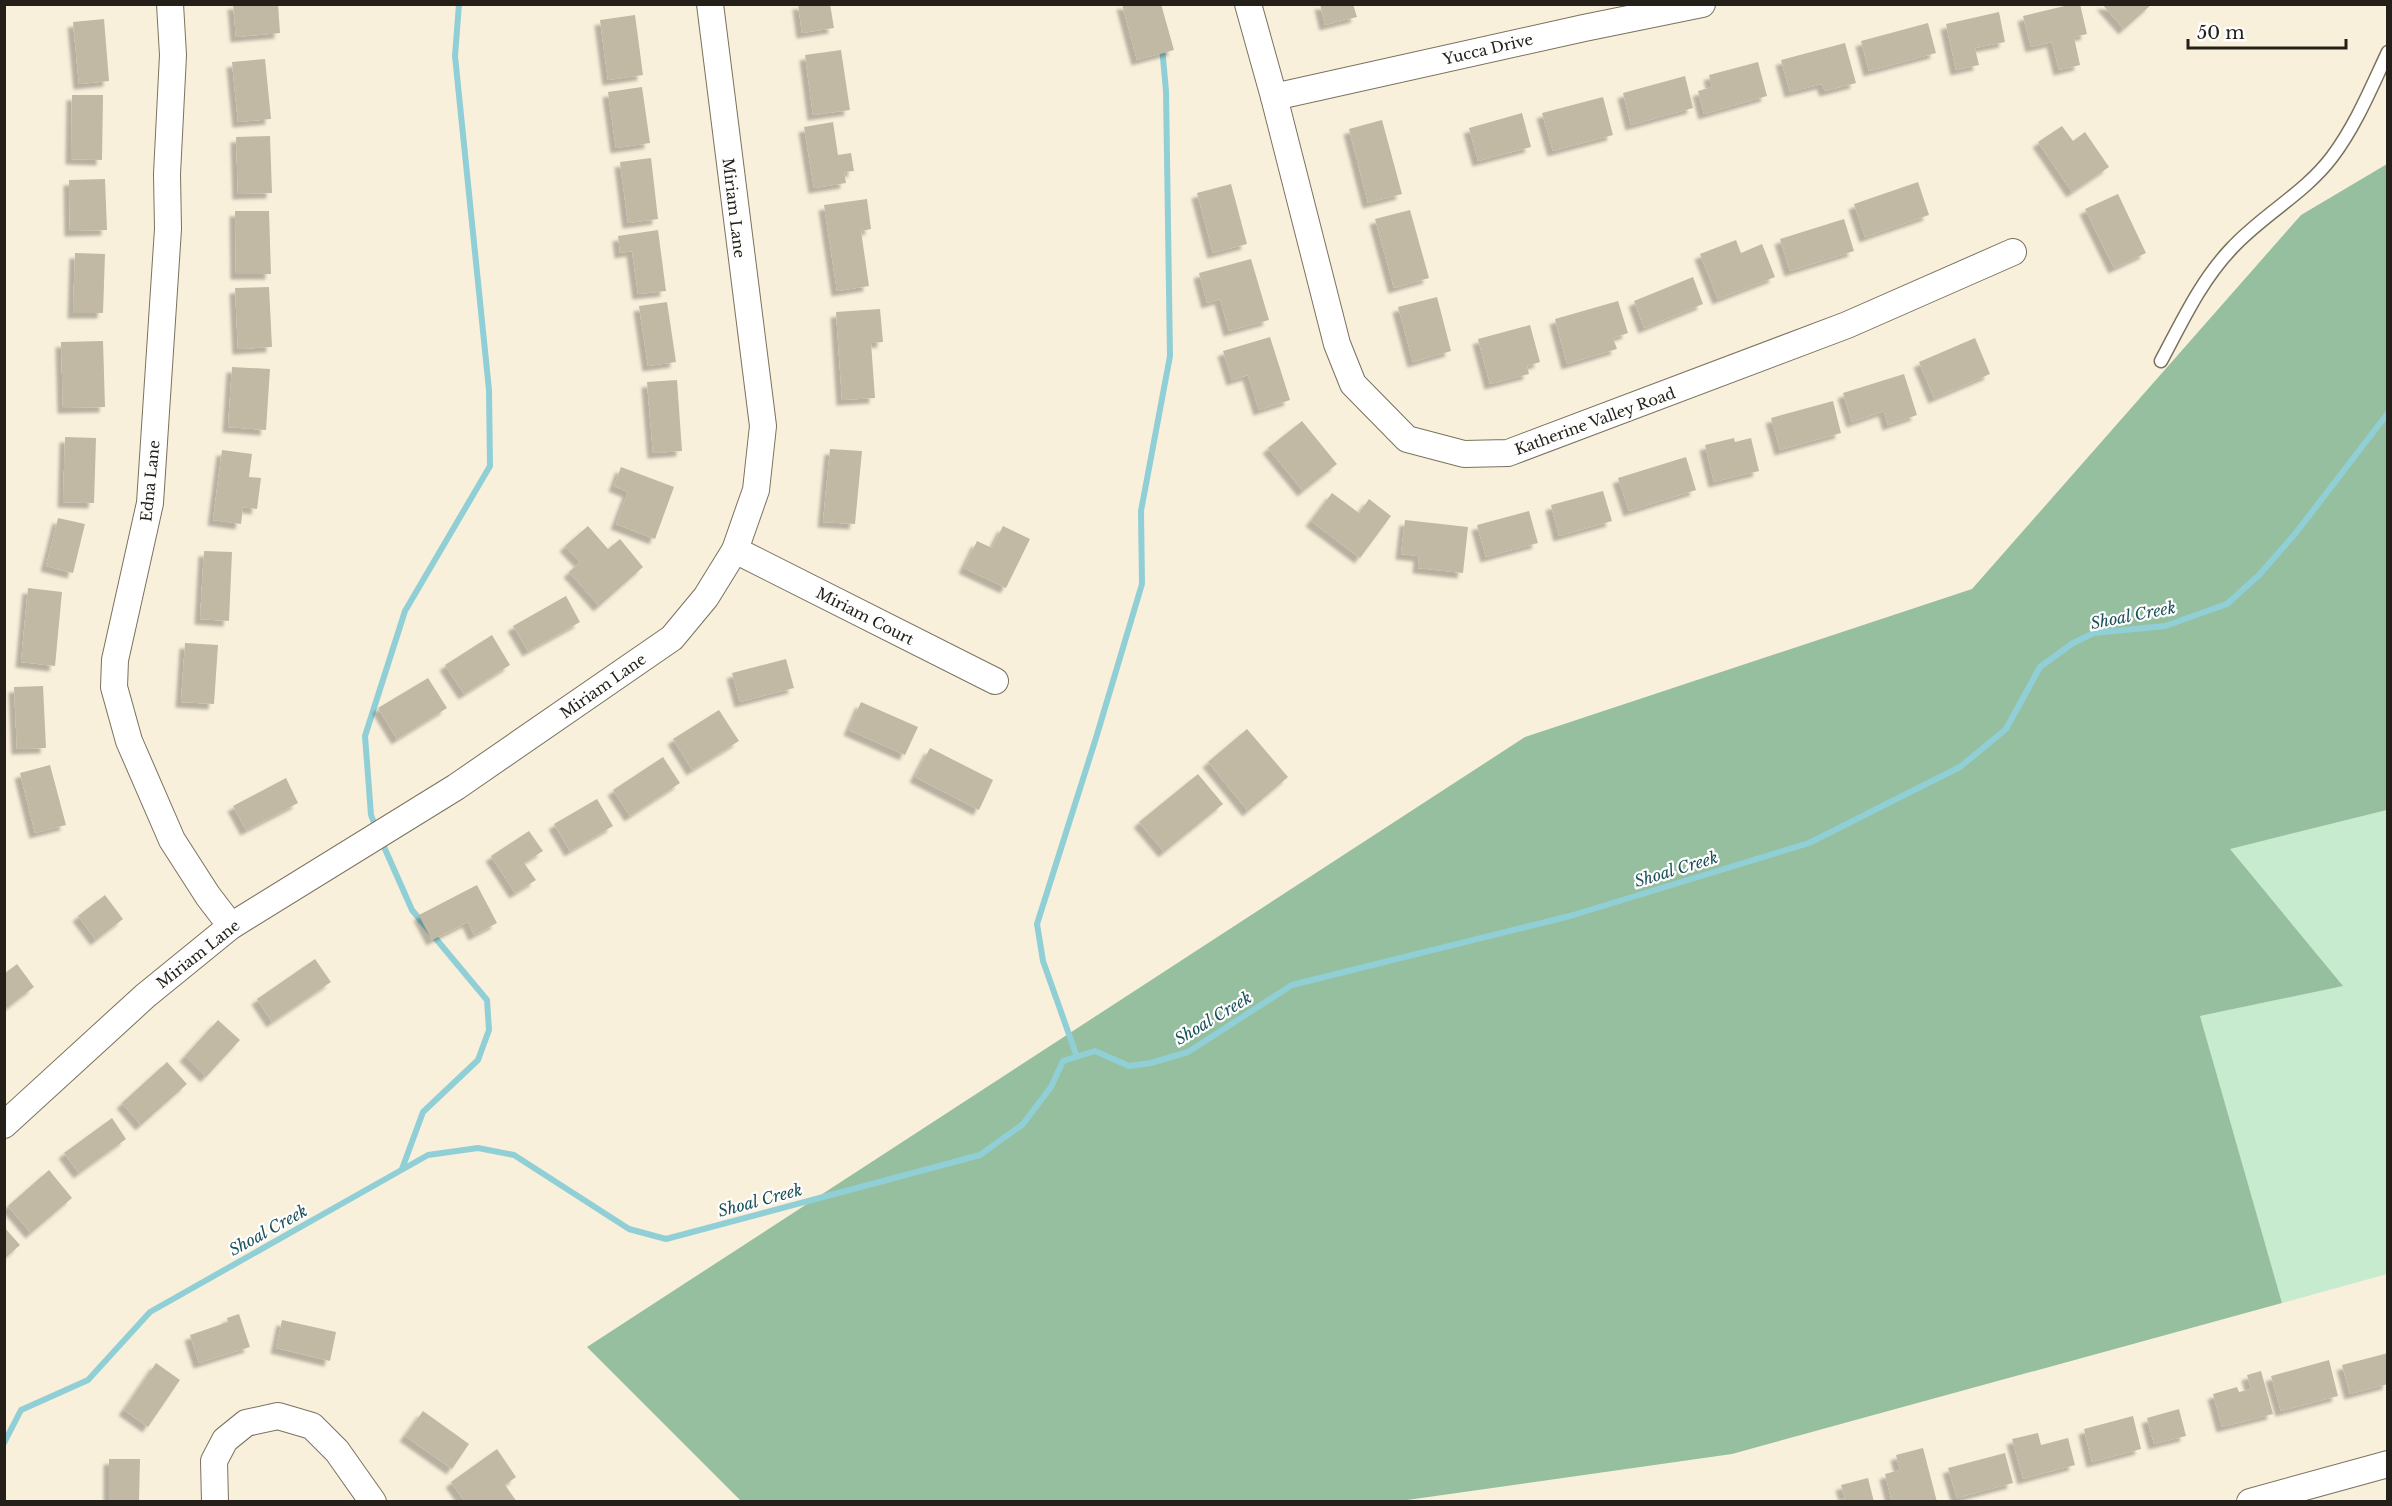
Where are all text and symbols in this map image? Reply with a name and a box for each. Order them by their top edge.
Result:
scale bar [2188,12,2346,50]
text: 50 m [2197,22,2245,44]
street label: Yucca Drive [1440,29,1535,69]
street label: Miriam Lane [718,157,750,259]
street label: Katherine Valley Road [1512,383,1678,459]
street label: Edna Lane [136,439,164,523]
street label: Miriam Court [813,583,917,649]
water label: Shoal Creek [2089,597,2177,633]
street label: Miriam Lane [556,649,650,723]
water label: Shoal Creek [1632,847,1720,891]
street label: Miriam Lane [153,916,243,992]
water label: Shoal Creek [1171,987,1255,1049]
water label: Shoal Creek [716,1179,804,1221]
water label: Shoal Creek [225,1200,311,1260]

